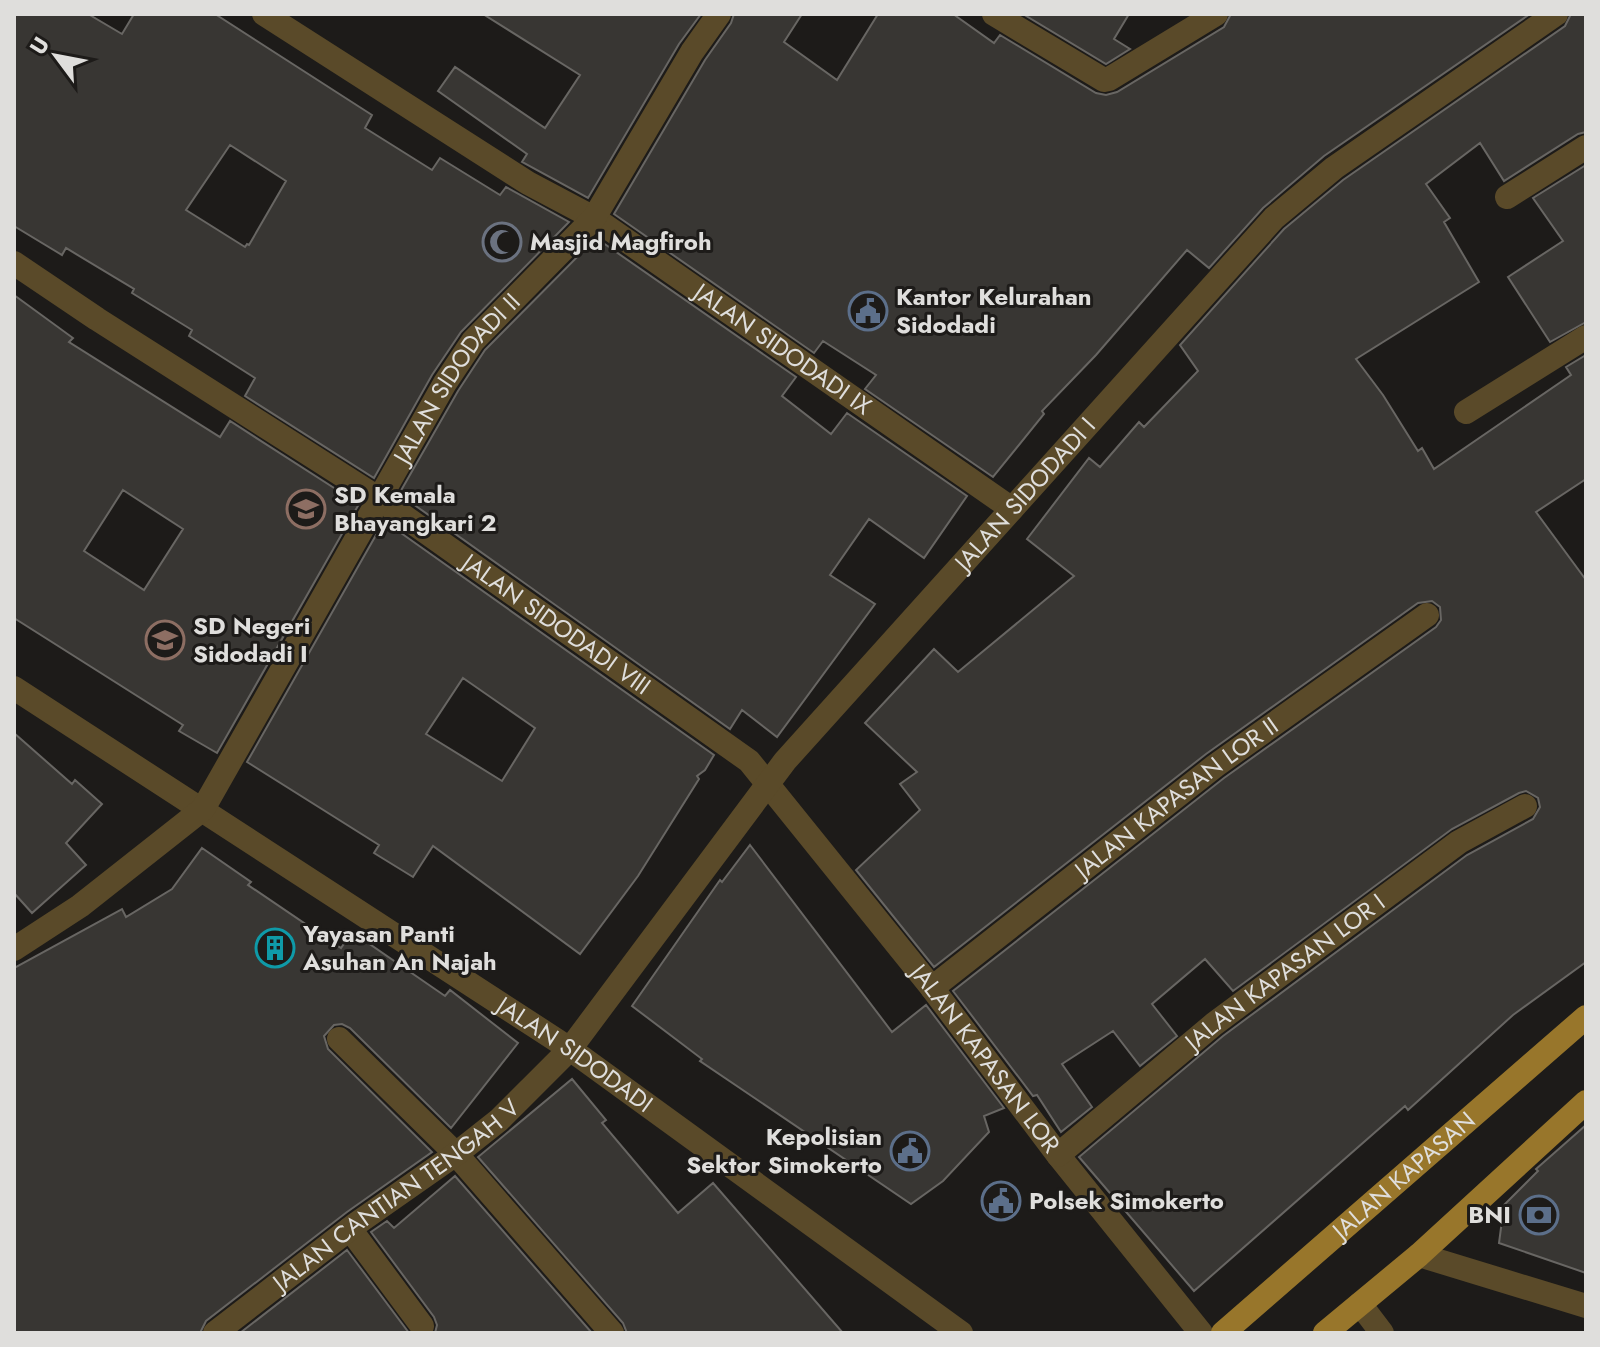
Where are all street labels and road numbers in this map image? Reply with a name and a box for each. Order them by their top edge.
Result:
street label: JALAN SIDODADI IX [685,273,879,423]
street label: JALAN SIDODADI II [383,285,528,472]
street label: JALAN SIDODADI I [944,409,1103,581]
street label: JALAN SIDODADI VIII [453,543,658,703]
street label: JALAN KAPASAN LOR II [1065,708,1285,888]
street label: JALAN KAPASAN LOR I [1175,885,1392,1060]
street label: JALAN KAPASAN LOR [901,954,1069,1161]
street label: JALAN SIDODADI [488,986,660,1121]
street label: JALAN CANTIAN TENGAH V [263,1091,528,1301]
street label: JALAN KAPASAN [1322,1103,1483,1249]

